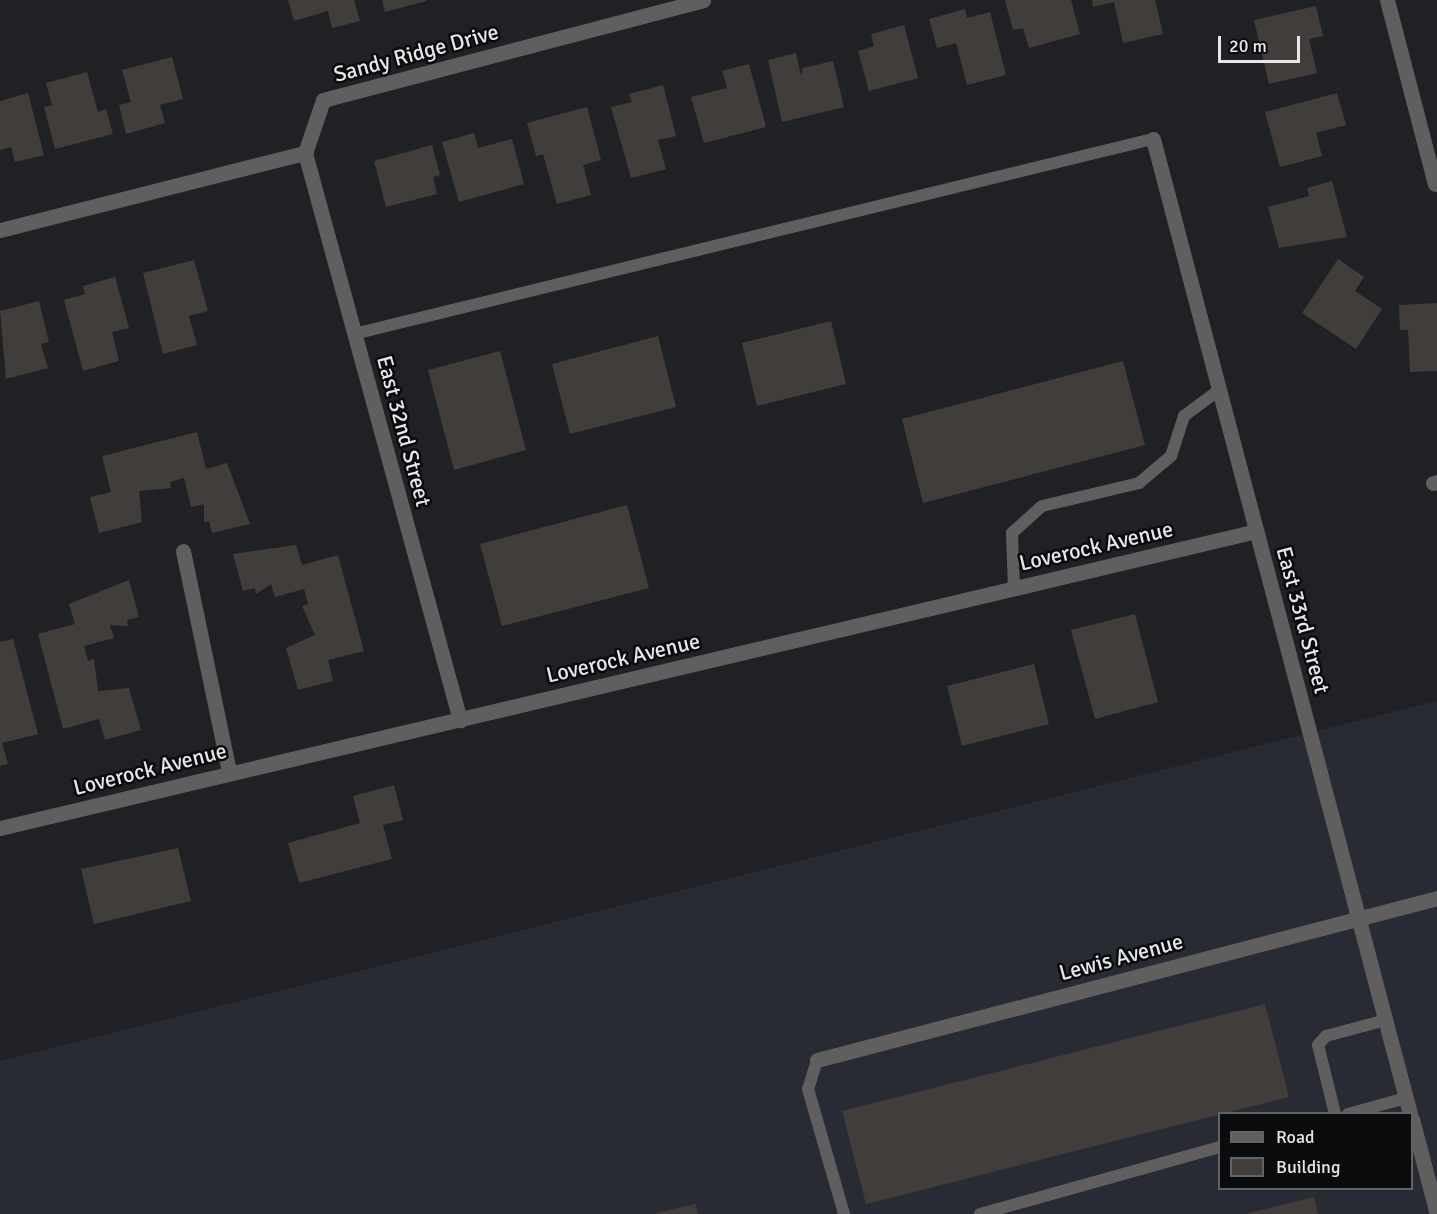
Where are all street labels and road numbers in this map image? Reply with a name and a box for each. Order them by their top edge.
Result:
street label: Sandy Ridge Drive [331,18,501,88]
street label: East 32nd Street [371,353,437,509]
street label: Loverock Avenue [1017,515,1175,577]
street label: East 33rd Street [1271,544,1335,696]
street label: Loverock Avenue [544,627,702,689]
street label: Loverock Avenue [71,737,229,801]
street label: Lewis Avenue [1056,928,1186,986]

